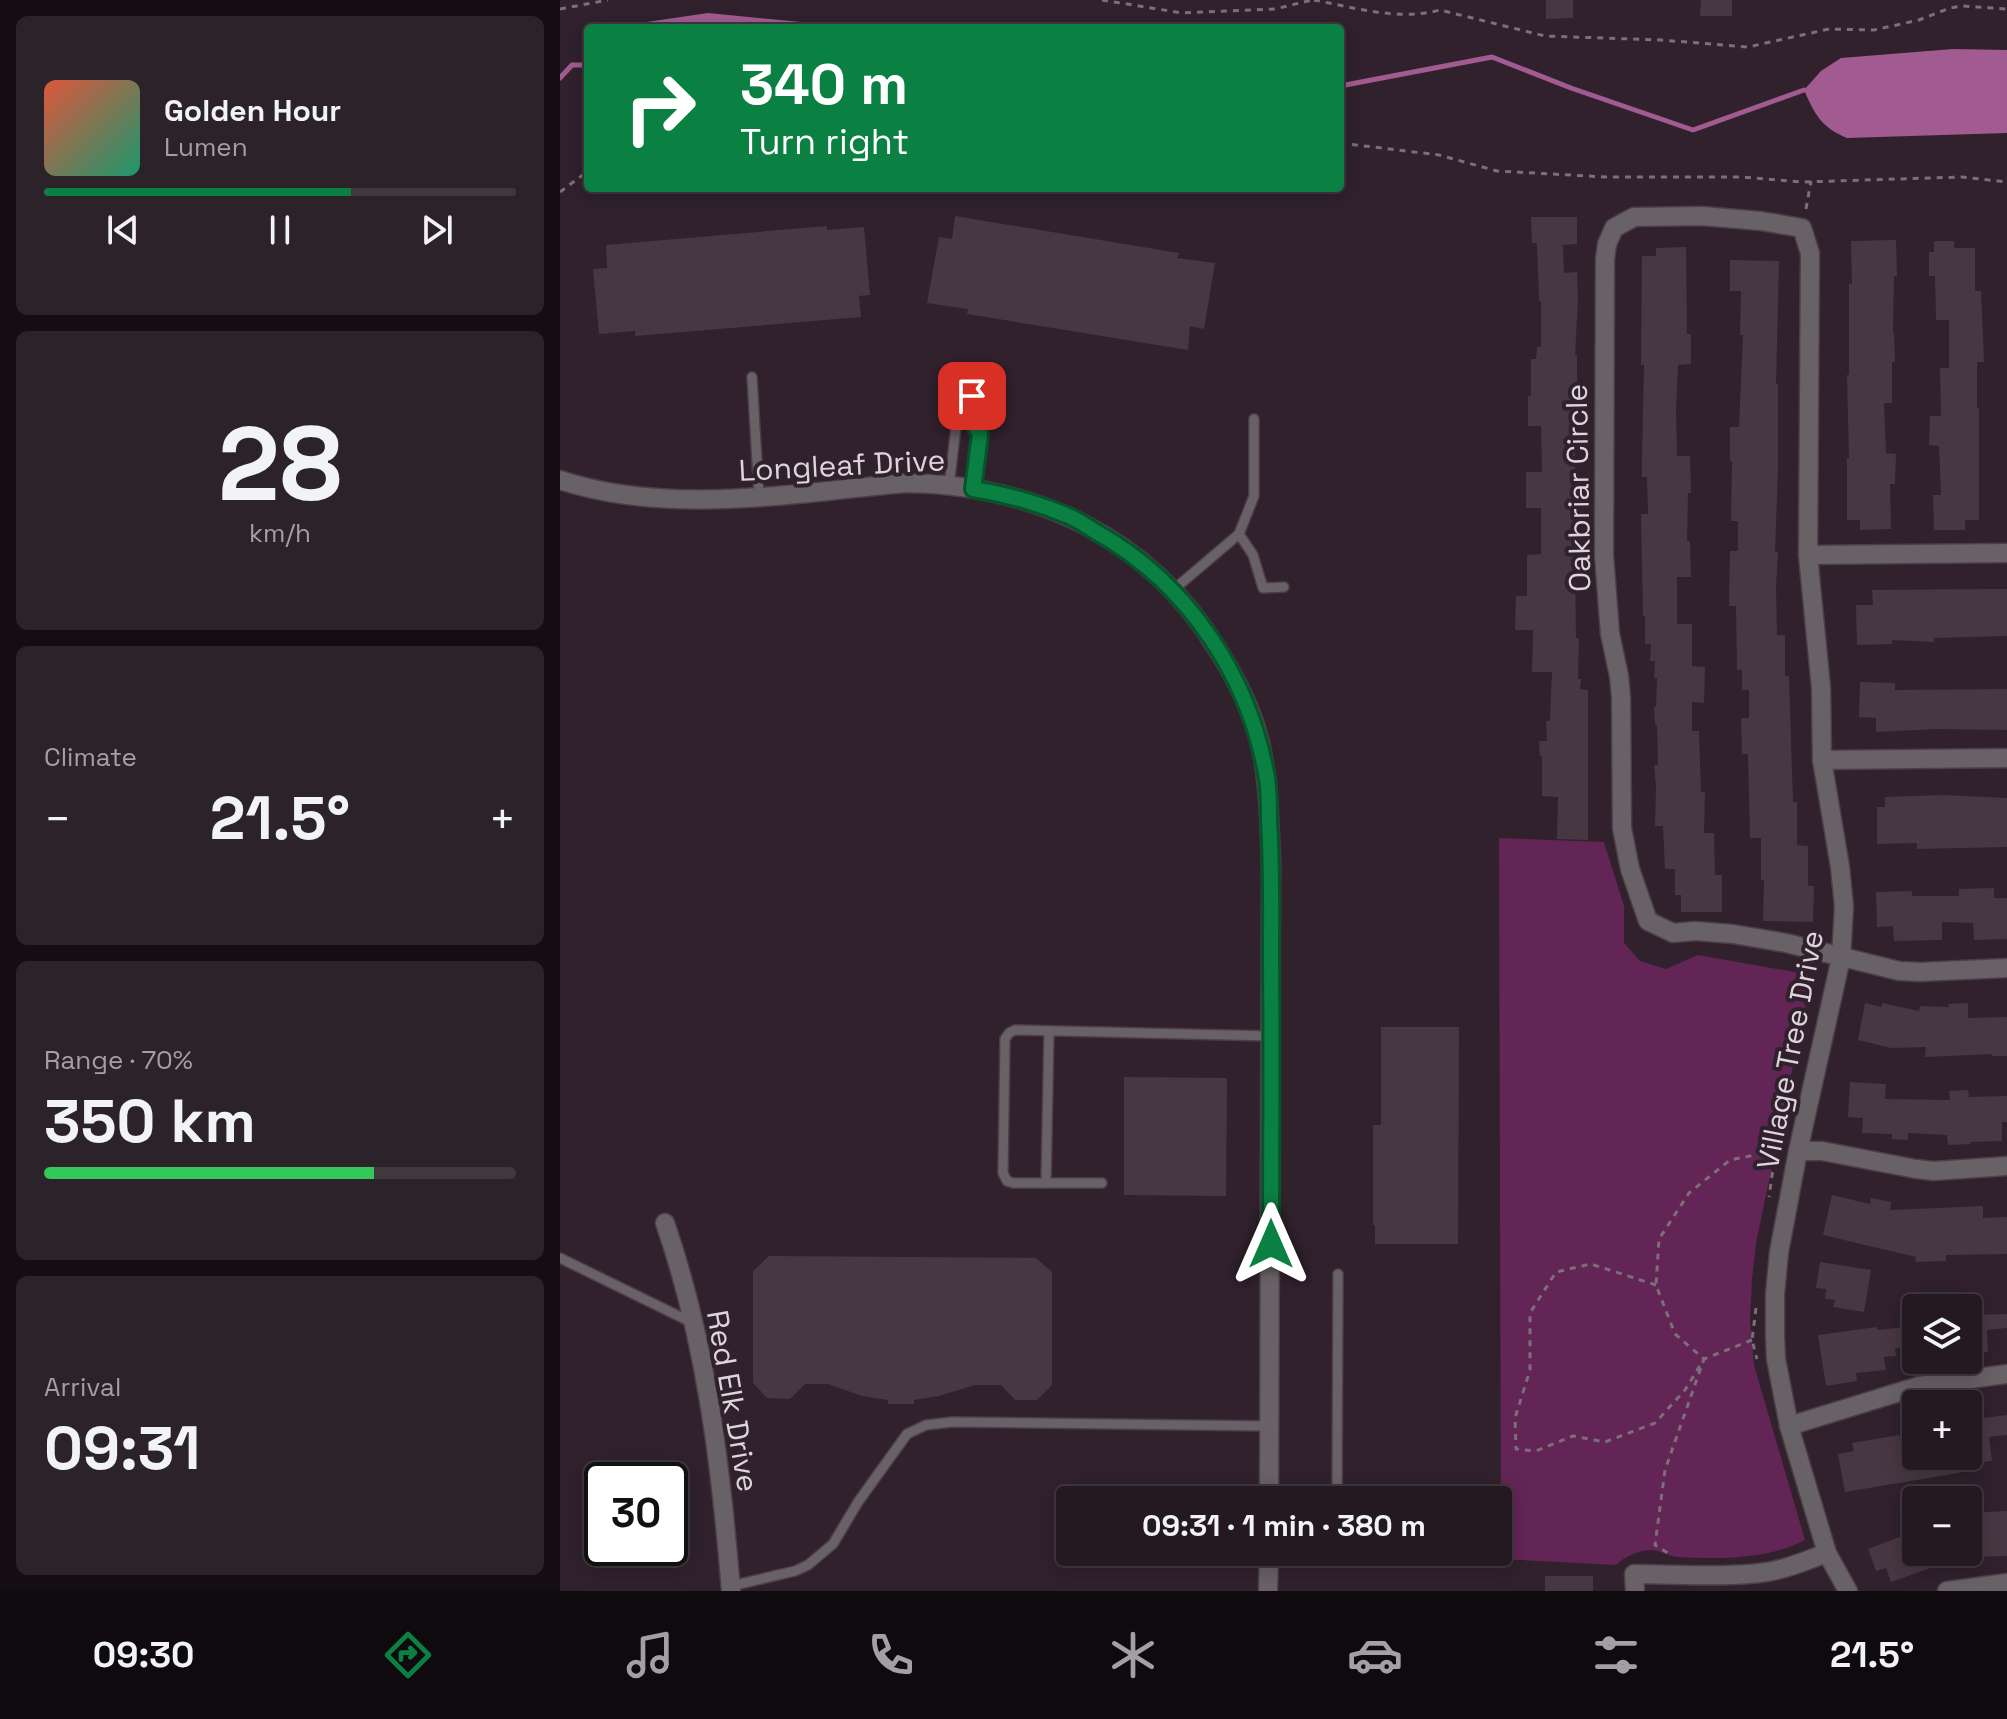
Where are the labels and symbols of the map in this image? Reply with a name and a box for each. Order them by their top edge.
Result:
pin [938,362,1006,430]
street label: Oakbriar Circle [1557,384,1599,592]
street label: Longleaf Drive [738,440,946,490]
street label: Village Tree Drive [1748,927,1832,1173]
position arrow [1229,1202,1313,1286]
street label: Red Elk Drive [698,1307,768,1495]
speed limit sign: 30 [584,1462,688,1566]

